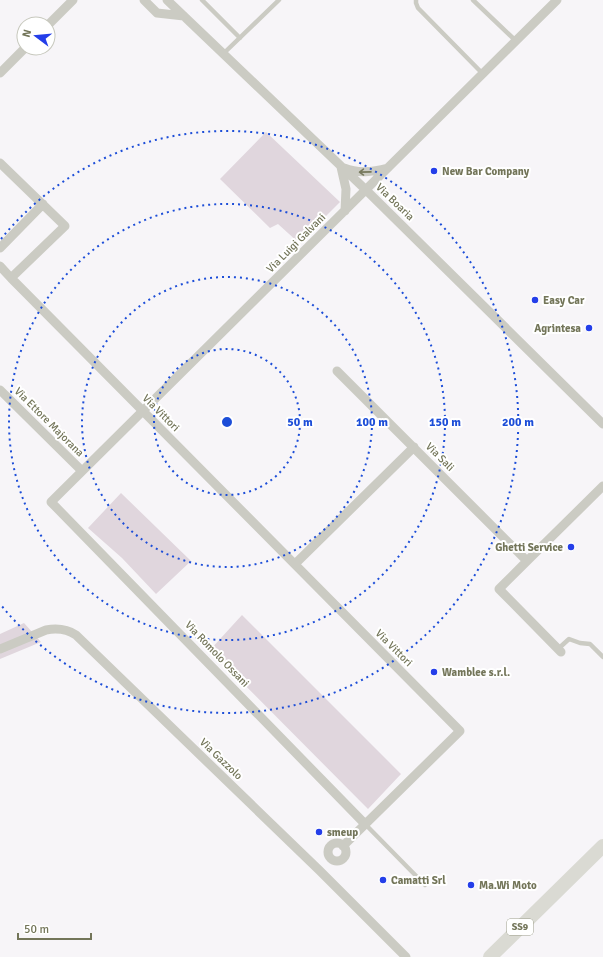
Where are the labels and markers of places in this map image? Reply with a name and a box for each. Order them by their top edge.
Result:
place label: New Bar Company [442,165,530,178]
marker: New Bar Company [429,166,439,176]
place label: Easy Car [543,294,585,307]
marker: Easy Car [530,295,540,305]
place label: Agrintesa [534,322,581,335]
marker: Agrintesa [584,323,594,333]
centre of rings [220,415,234,429]
place label: Ghetti Service [495,541,564,554]
marker: Ghetti Service [566,542,576,552]
place label: Wamblee s.r.l. [442,666,510,679]
marker: Wamblee s.r.l. [429,667,439,677]
place label: smeup [327,826,358,839]
marker: smeup [314,827,324,837]
place label: Camatti Srl [391,874,446,887]
marker: Camatti Srl [378,875,388,885]
place label: Ma.Wi Moto [479,879,537,892]
marker: Ma.Wi Moto [466,880,476,890]

